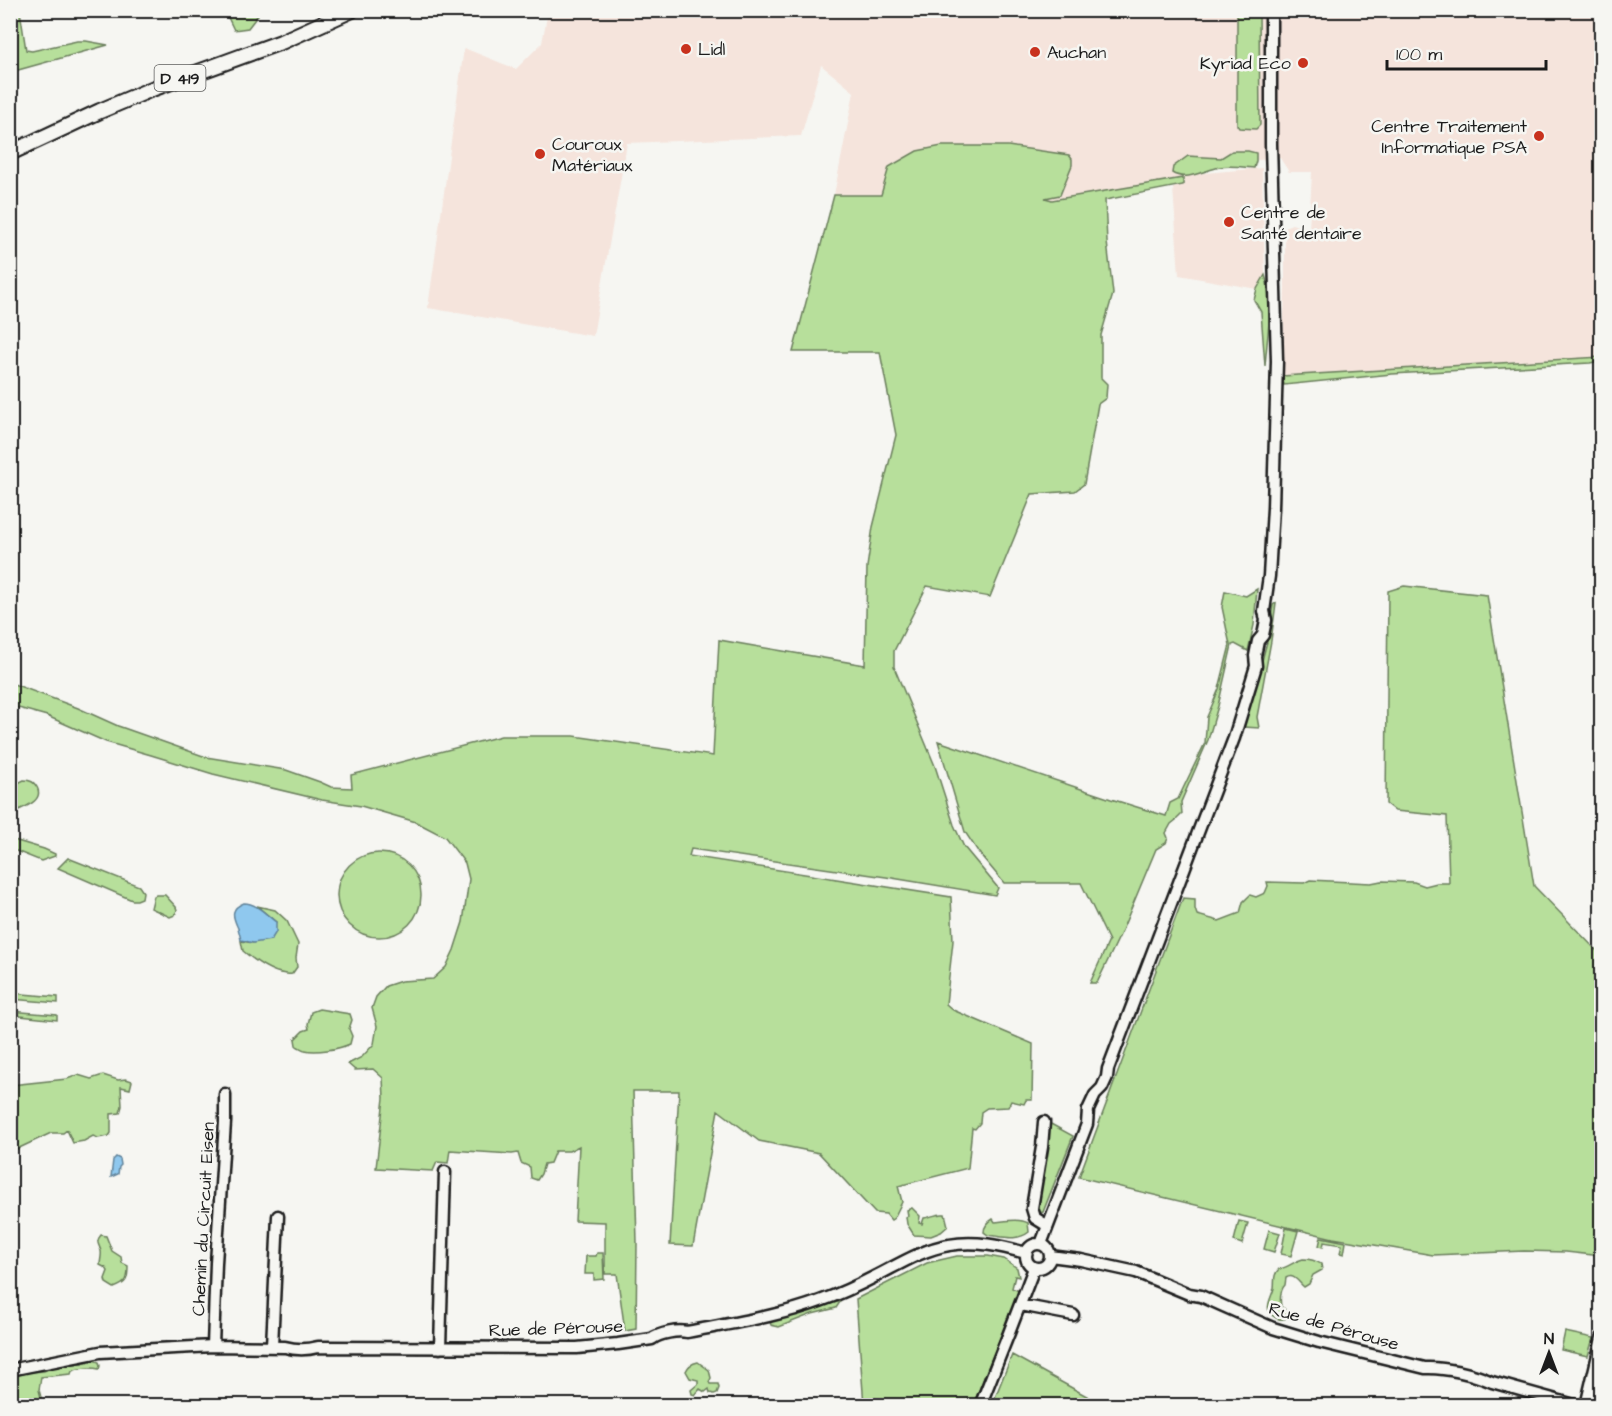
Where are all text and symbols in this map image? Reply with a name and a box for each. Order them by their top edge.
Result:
scale bar [1387,33,1546,71]
place label: Lidl [698,37,725,62]
place label: Auchan [1047,40,1106,65]
marker: Lidl [679,42,693,56]
text: 100 m [1396,42,1442,67]
marker: Auchan [1028,45,1042,59]
place label: Kyriad Eco [1200,51,1291,77]
marker: Kyriad Eco [1296,56,1310,70]
road number: D 419 [154,65,206,91]
place label: Centre Traitement Informatique PSA [1371,114,1528,160]
marker: Centre Traitement Informatique PSA [1532,129,1546,143]
place label: Couroux Matériaux [552,132,633,178]
marker: Couroux Matériaux [533,147,547,161]
place label: Centre de Santé dentaire [1241,200,1362,246]
marker: Centre de Santé dentaire [1222,215,1236,229]
street label: Chemin du Circuit Eisen [186,1121,221,1317]
street label: Rue de Pérouse [1266,1296,1402,1357]
street label: Rue de Pérouse [488,1314,624,1343]
north arrow [1519,1323,1579,1383]
text: N [1544,1328,1554,1350]

